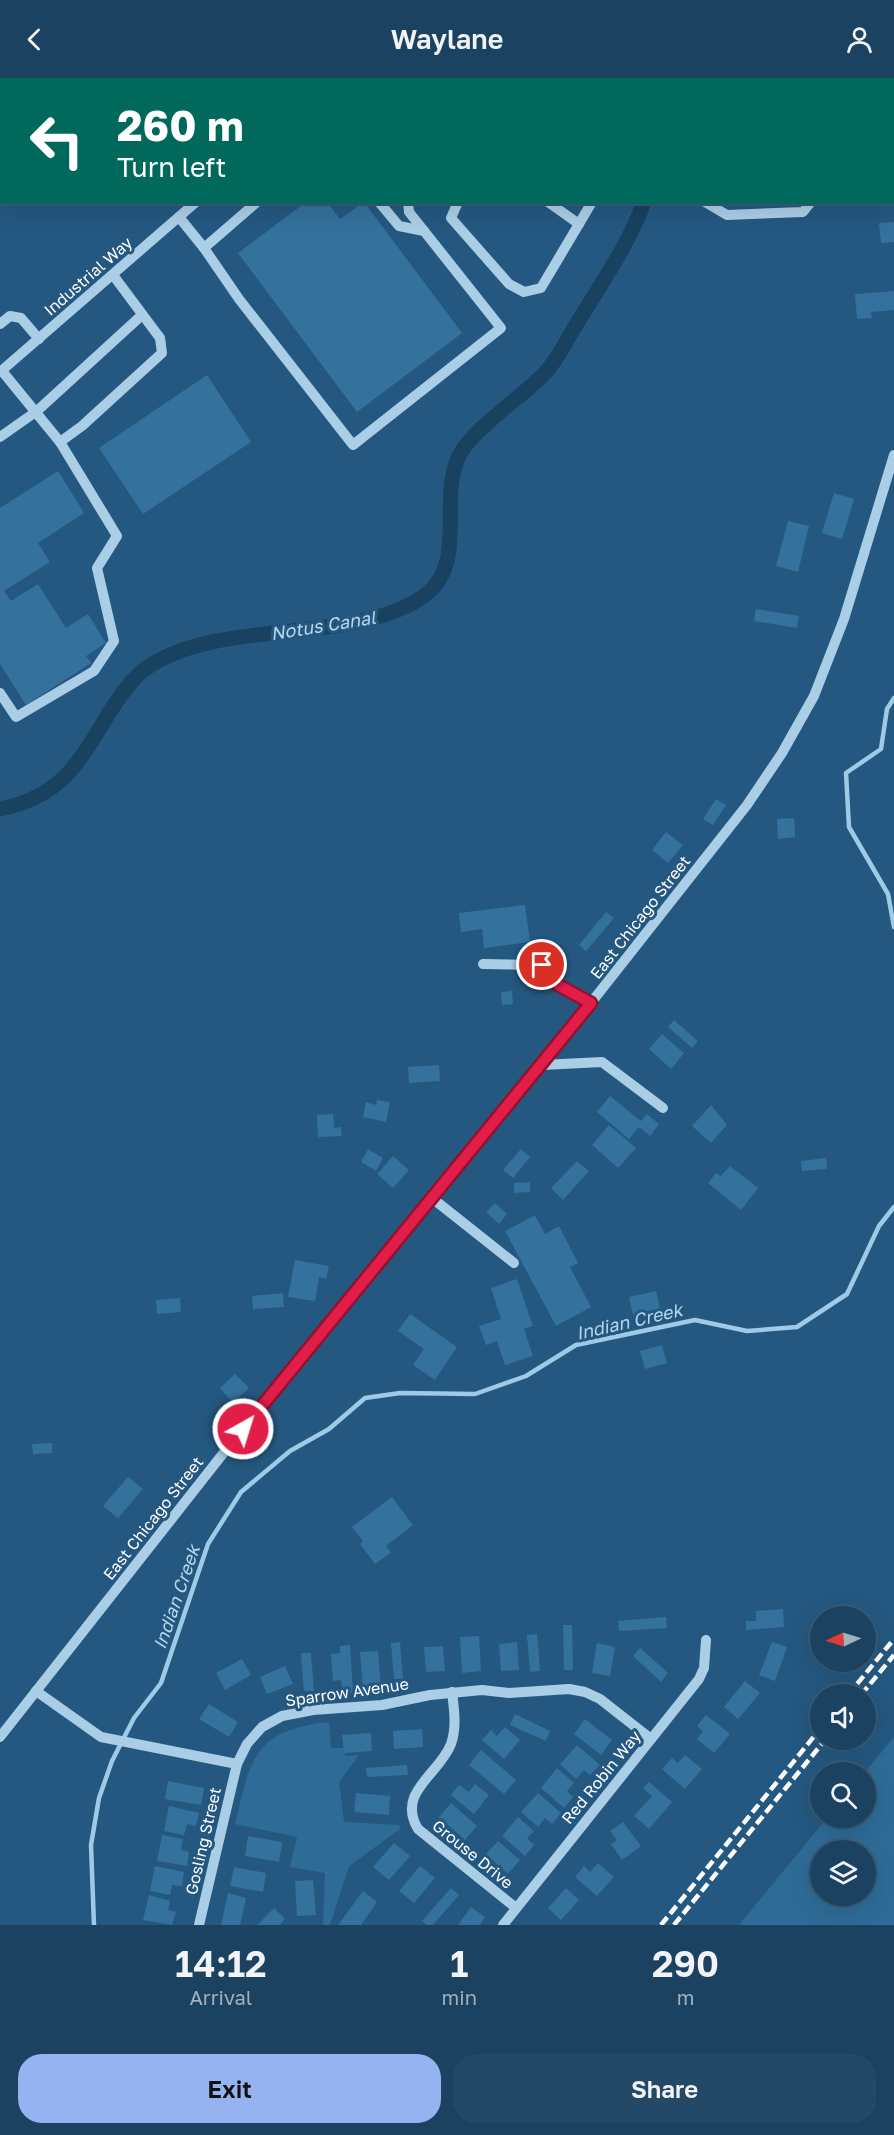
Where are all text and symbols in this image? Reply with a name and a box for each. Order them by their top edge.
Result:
icon: back [18,23,51,56]
text: Waylane [391,23,503,55]
icon: person [843,23,876,56]
text: 260 m [117,100,244,150]
icon: left [18,102,96,180]
text: Turn left [117,151,226,183]
street label: Industrial Way [40,232,136,320]
water label: Notus Canal [269,606,378,644]
street label: East Chicago Street [586,851,694,983]
pin [516,939,567,990]
icon: arrive [525,948,558,981]
water label: Indian Creek [574,1298,686,1344]
position arrow [211,1397,275,1461]
street label: East Chicago Street [99,1452,207,1584]
water label: Indian Creek [148,1540,205,1652]
north arrow [810,1606,876,1672]
map controls [810,1606,876,1906]
street label: Sparrow Avenue [284,1673,410,1711]
button: sound [810,1684,876,1750]
street label: Red Robin Way [557,1726,645,1828]
button: search [810,1762,876,1828]
street label: Gosling Street [181,1785,225,1897]
street label: Grouse Drive [429,1815,517,1893]
button: layers [810,1840,876,1906]
text: 14:12 [175,1942,267,1985]
text: 1 [450,1942,468,1985]
text: 290 [652,1942,719,1985]
text: Arrival [189,1985,252,2009]
text: min [442,1985,477,2009]
text: m [677,1985,694,2009]
button: Exit [18,2054,441,2123]
button: Share [453,2054,876,2123]

